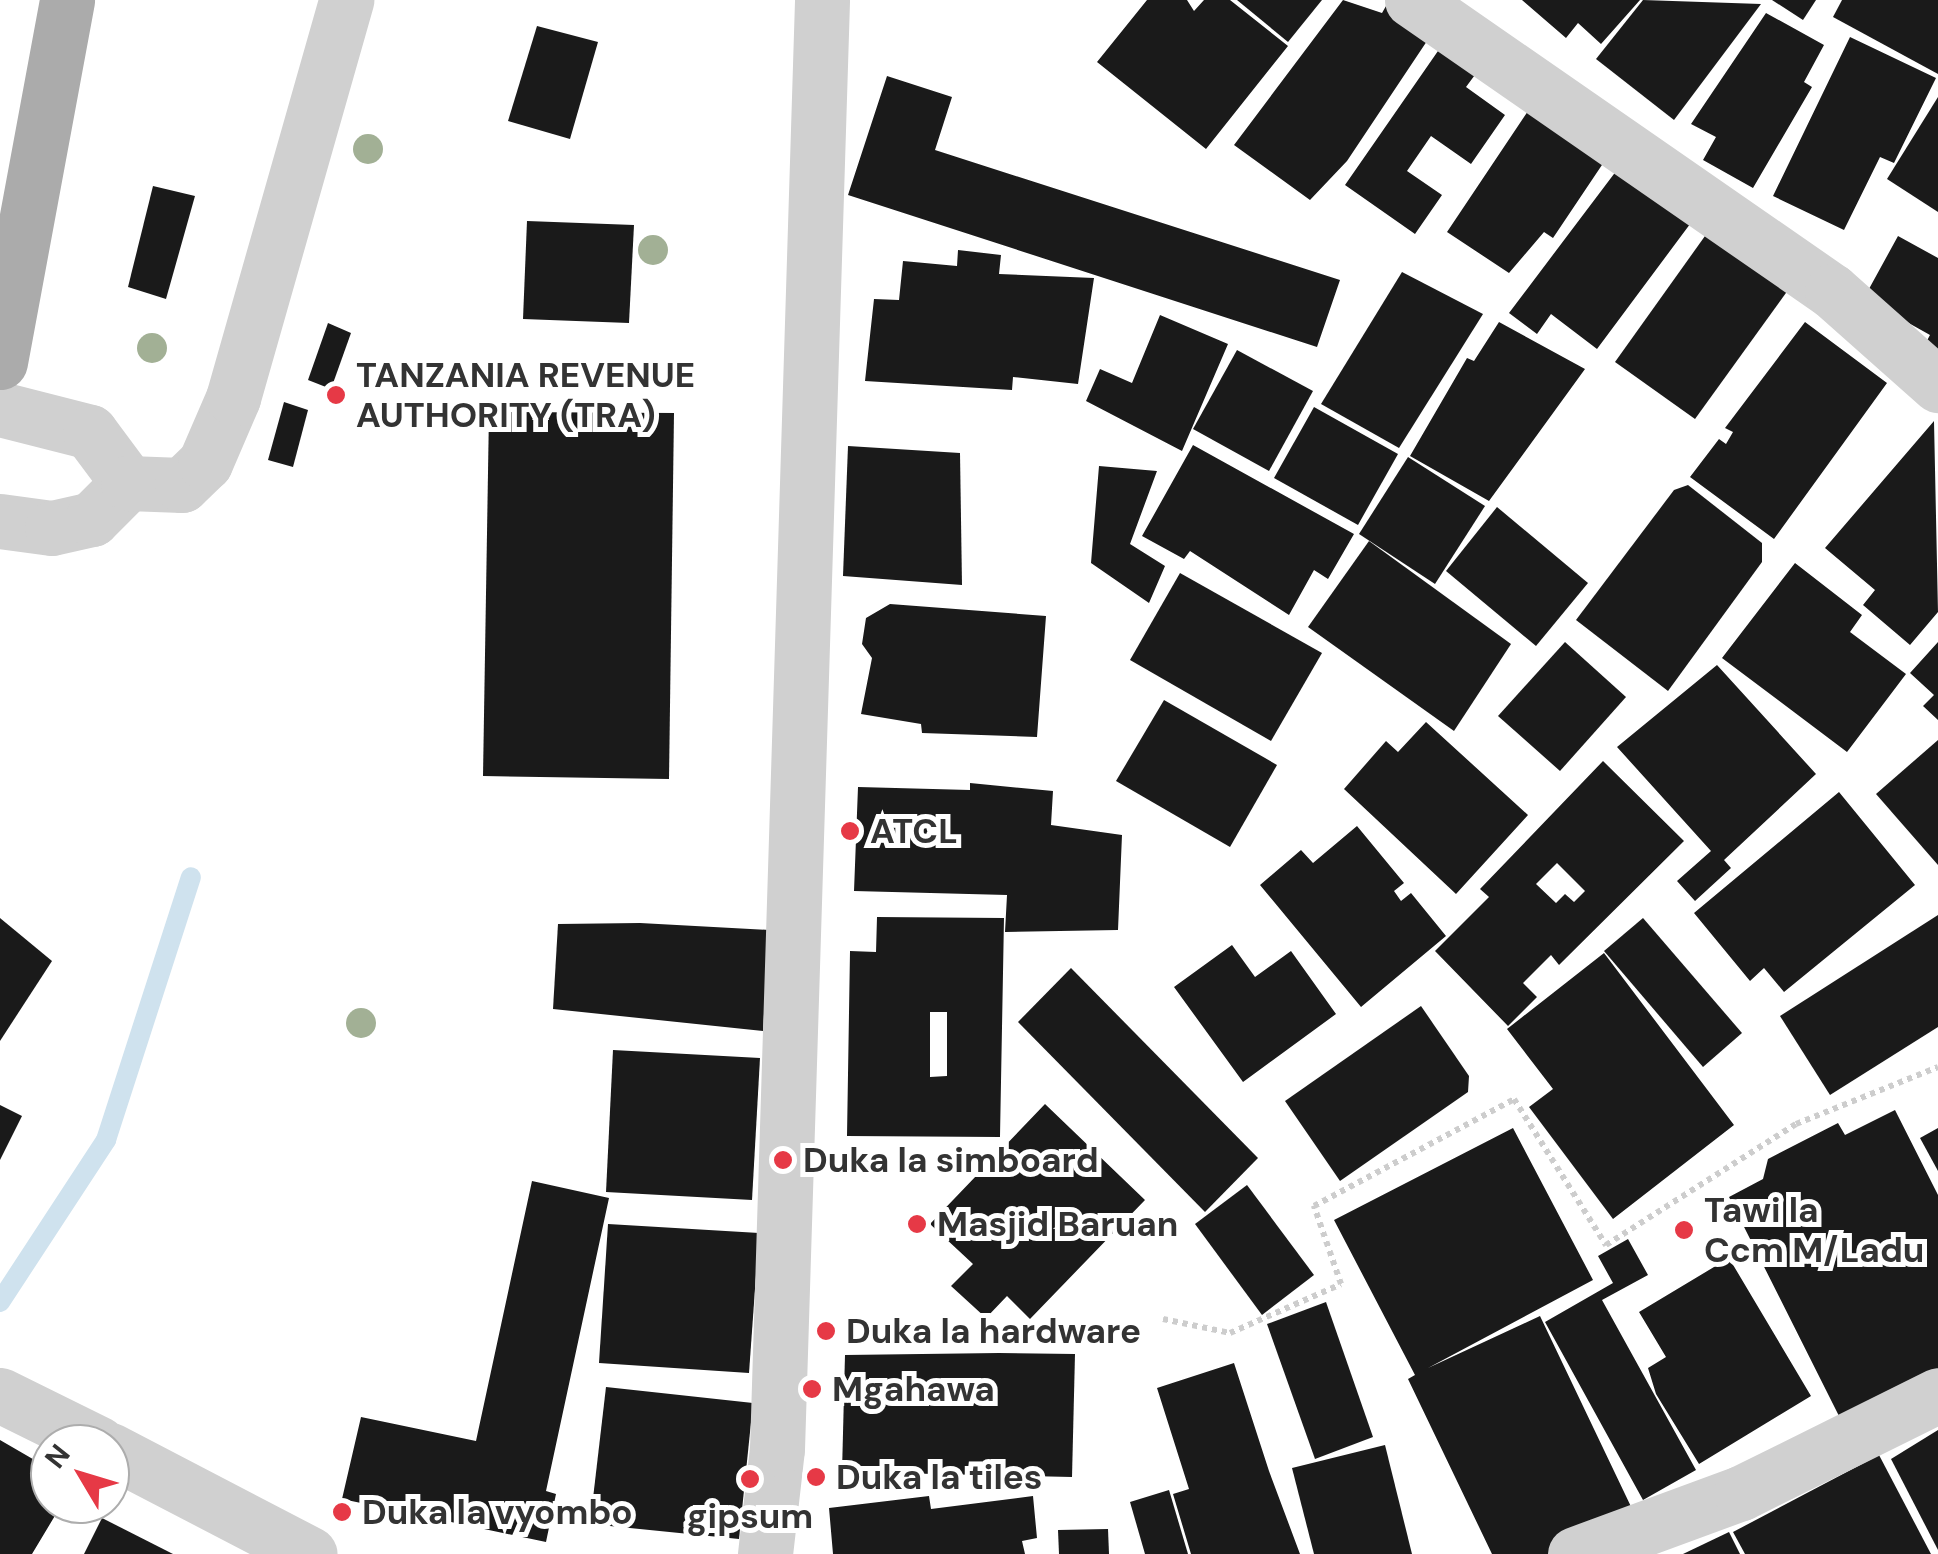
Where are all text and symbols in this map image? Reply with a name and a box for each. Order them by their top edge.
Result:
place label: TANZANIA REVENUE AUTHORITY (TRA) [356,354,695,436]
marker: TANZANIA REVENUE AUTHORITY (TRA) [325,384,347,406]
place label: ATCL [870,810,958,852]
marker: ATCL [839,820,861,842]
place label: Duka la simboard [803,1139,1099,1181]
marker: Duka la simboard [772,1149,794,1171]
place label: Tawi la Ccm M/Ladu [1704,1189,1924,1271]
place label: Masjid Baruan [937,1203,1178,1245]
marker: Masjid Baruan [906,1213,928,1235]
marker: Tawi la Ccm M/Ladu [1673,1219,1695,1241]
place label: Duka la hardware [846,1310,1141,1352]
marker: Duka la hardware [815,1320,837,1342]
place label: Mgahawa [832,1368,995,1410]
marker: Mgahawa [801,1378,823,1400]
north arrow [30,1424,130,1524]
text: N [37,1437,78,1476]
place label: Duka la tiles [836,1456,1042,1498]
marker: Duka la tiles [805,1466,827,1488]
marker: gipsum [739,1468,761,1490]
place label: Duka la vyombo [362,1491,633,1533]
place label: gipsum [687,1495,813,1537]
marker: Duka la vyombo [331,1501,353,1523]

